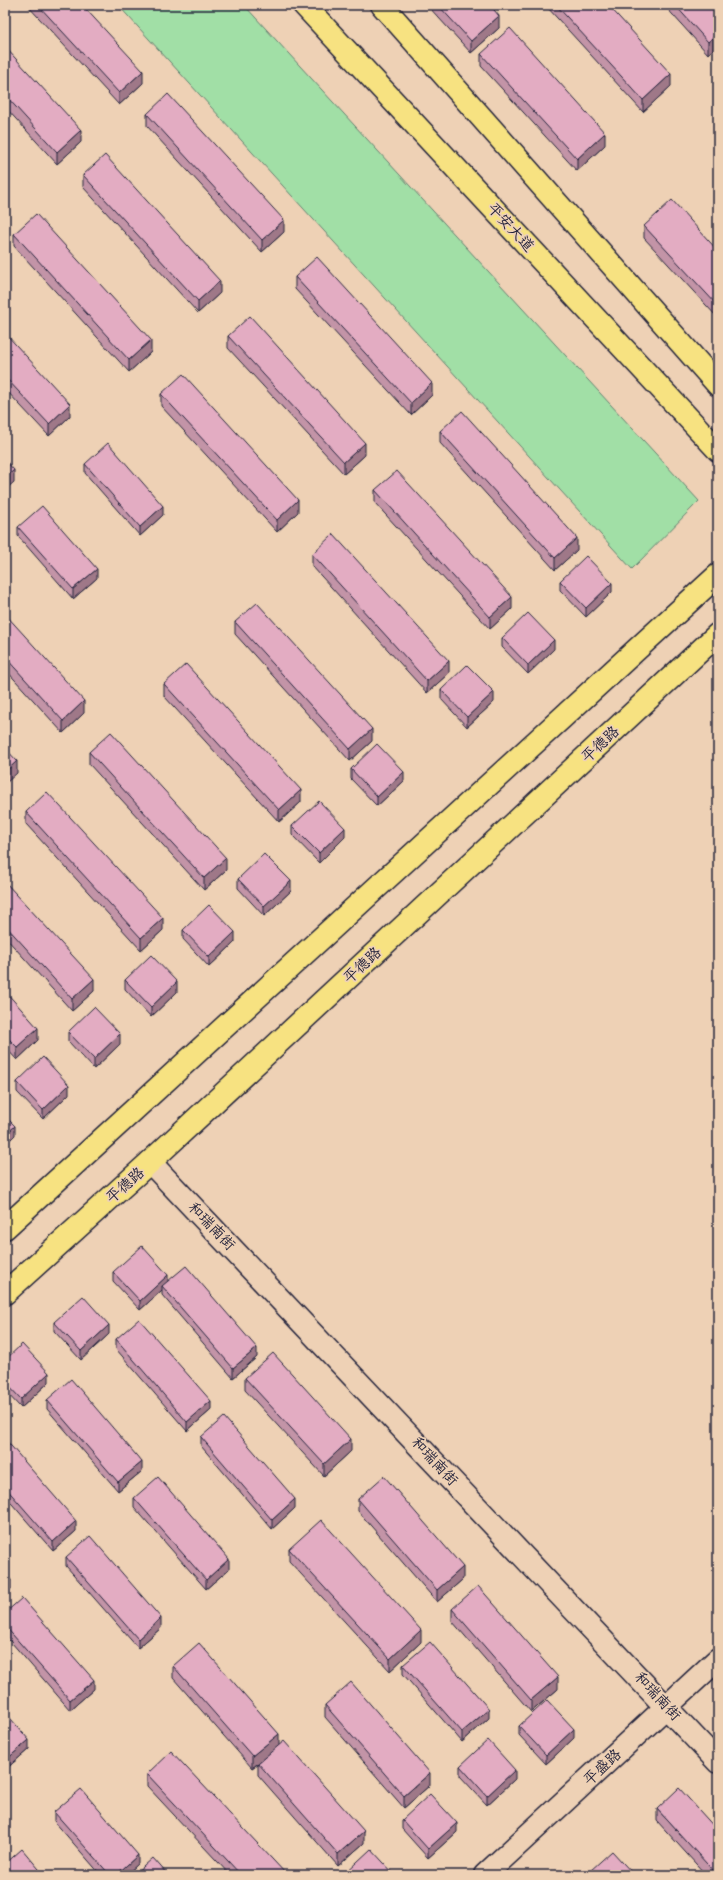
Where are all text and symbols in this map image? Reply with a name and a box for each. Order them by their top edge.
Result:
street label: 平安大道 [482,199,538,256]
street label: 平德路 [577,722,624,767]
street label: 平德路 [339,943,386,988]
street label: 平德路 [102,1163,149,1208]
street label: 和瑞南街 [183,1198,239,1255]
street label: 和瑞南街 [406,1433,462,1490]
street label: 和瑞南街 [629,1668,685,1725]
street label: 平盛路 [579,1745,626,1790]

